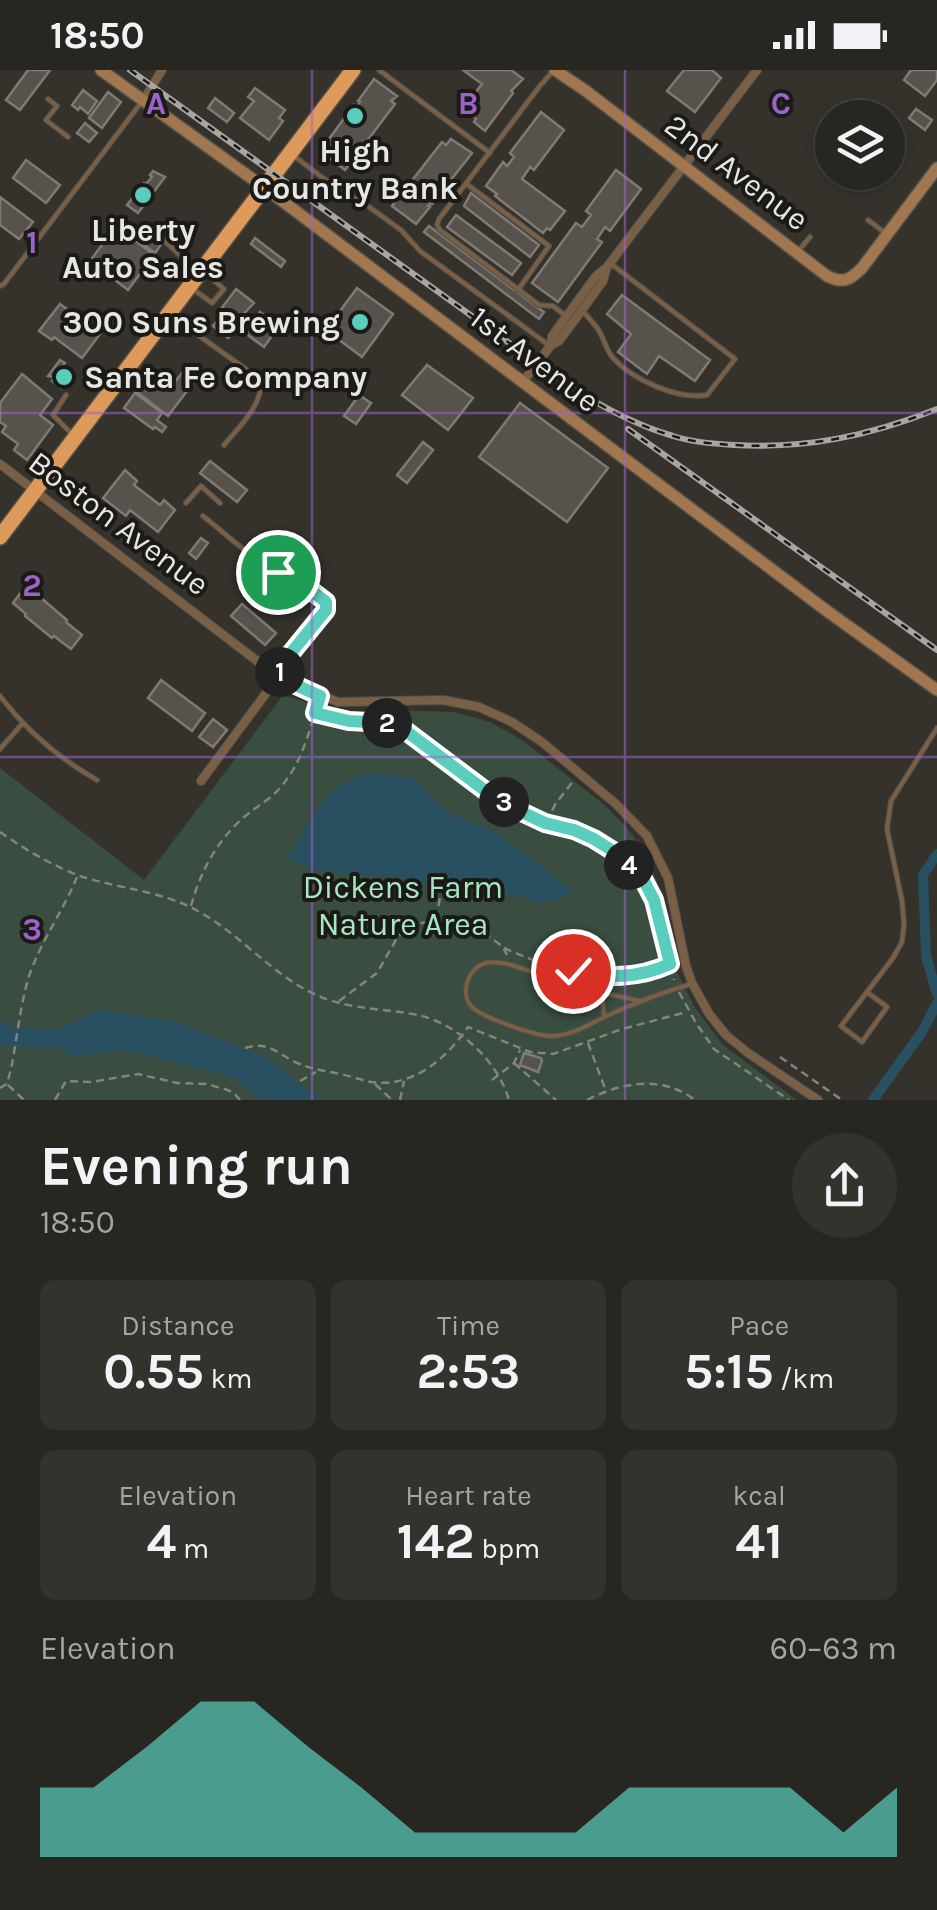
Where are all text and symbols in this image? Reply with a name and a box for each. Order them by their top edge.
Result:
text: 18:50 [50,13,145,58]
text: A [146,85,166,122]
text: B [458,85,478,122]
text: C [771,85,791,122]
map controls [815,100,905,190]
button: layers [815,100,905,190]
marker: High Country Bank [344,105,366,127]
street label: 2nd Avenue [658,107,816,238]
place label: High Country Bank [252,133,458,207]
marker: Liberty Auto Sales [132,184,154,206]
place label: Liberty Auto Sales [62,212,224,286]
text: 1 [26,224,38,261]
street label: 1st Avenue [463,299,607,420]
place label: 300 Suns Brewing [63,304,340,341]
marker: 300 Suns Brewing [349,311,371,333]
place label: Santa Fe Company [84,359,367,396]
marker: Santa Fe Company [53,366,75,388]
street label: Boston Avenue [21,444,216,603]
pin [236,530,321,615]
icon: arrive [251,545,306,600]
text: 2 [22,567,42,604]
pin: 1 [255,647,305,697]
text: 1 [275,655,285,688]
pin: 2 [362,698,412,748]
text: 2 [379,706,395,739]
pin: 3 [479,777,529,827]
text: 3 [495,785,513,818]
pin: 4 [604,840,654,890]
text: 4 [621,848,637,881]
park label: Dickens Farm Nature Area [303,869,503,943]
text: 3 [22,911,42,948]
pin [531,929,616,1014]
icon: check [546,944,601,999]
button: share [792,1133,897,1238]
text: Evening run [40,1134,353,1198]
text: 18:50 [40,1204,115,1241]
text: Distance [121,1309,234,1342]
text: Time [437,1309,500,1342]
text: Pace [729,1309,789,1342]
text: 0.55 [103,1342,204,1401]
text: 2:53 [417,1342,520,1401]
text: 5:15 [684,1342,774,1401]
text: km [204,1362,252,1395]
text: /km [774,1362,834,1395]
text: Elevation [119,1479,237,1512]
text: Heart rate [405,1479,532,1512]
text: kcal [732,1479,786,1512]
text: 4 [147,1512,176,1571]
text: 142 [397,1512,475,1571]
text: 41 [735,1512,783,1571]
text: m [176,1532,209,1565]
text: bpm [475,1532,540,1565]
text: Elevation [40,1630,175,1667]
text: 60–63 m [770,1630,897,1667]

